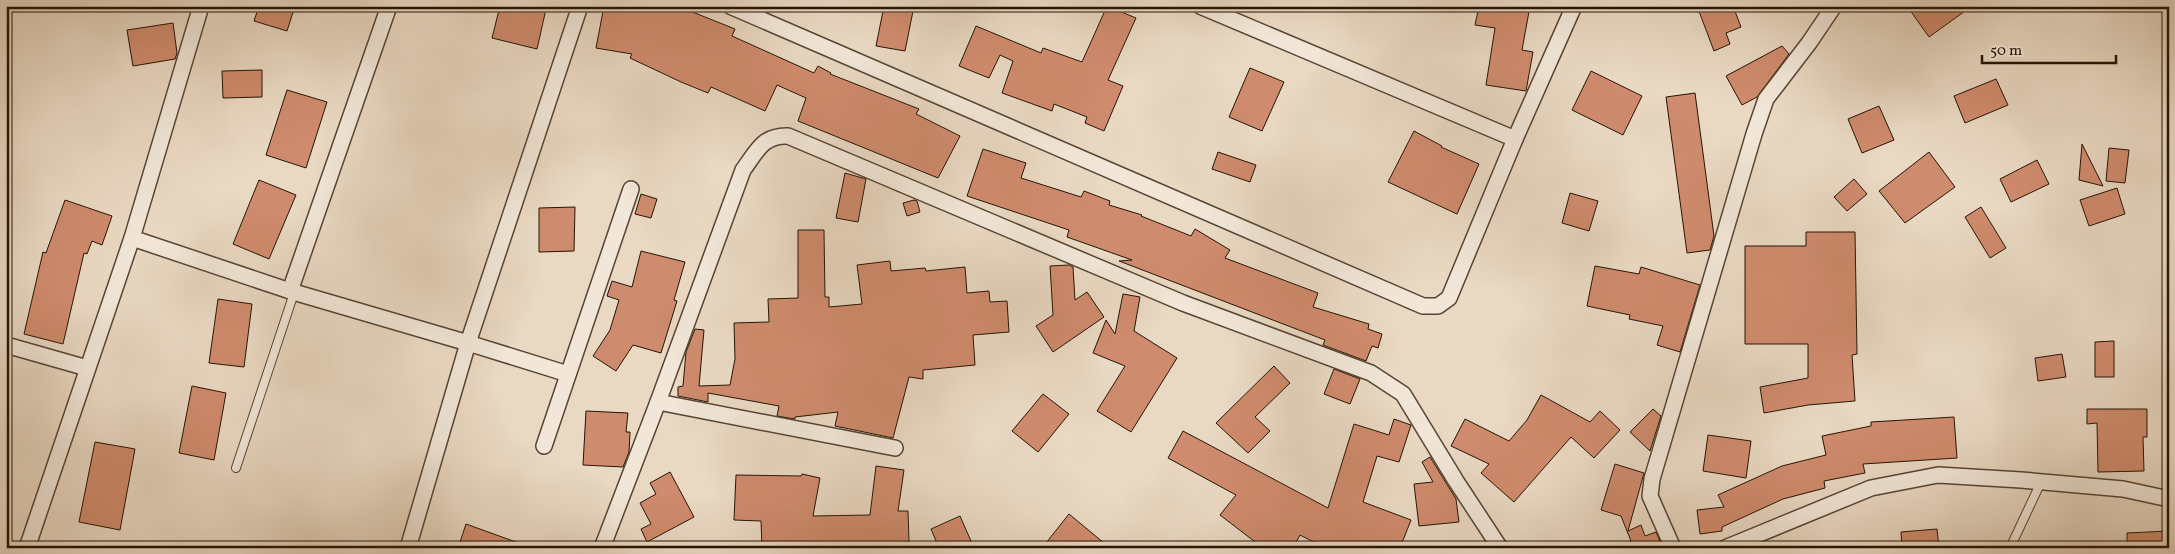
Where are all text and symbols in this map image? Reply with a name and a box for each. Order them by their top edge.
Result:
scale bar [1982,32,2116,64]
text: 50 m [1990,41,2022,62]

